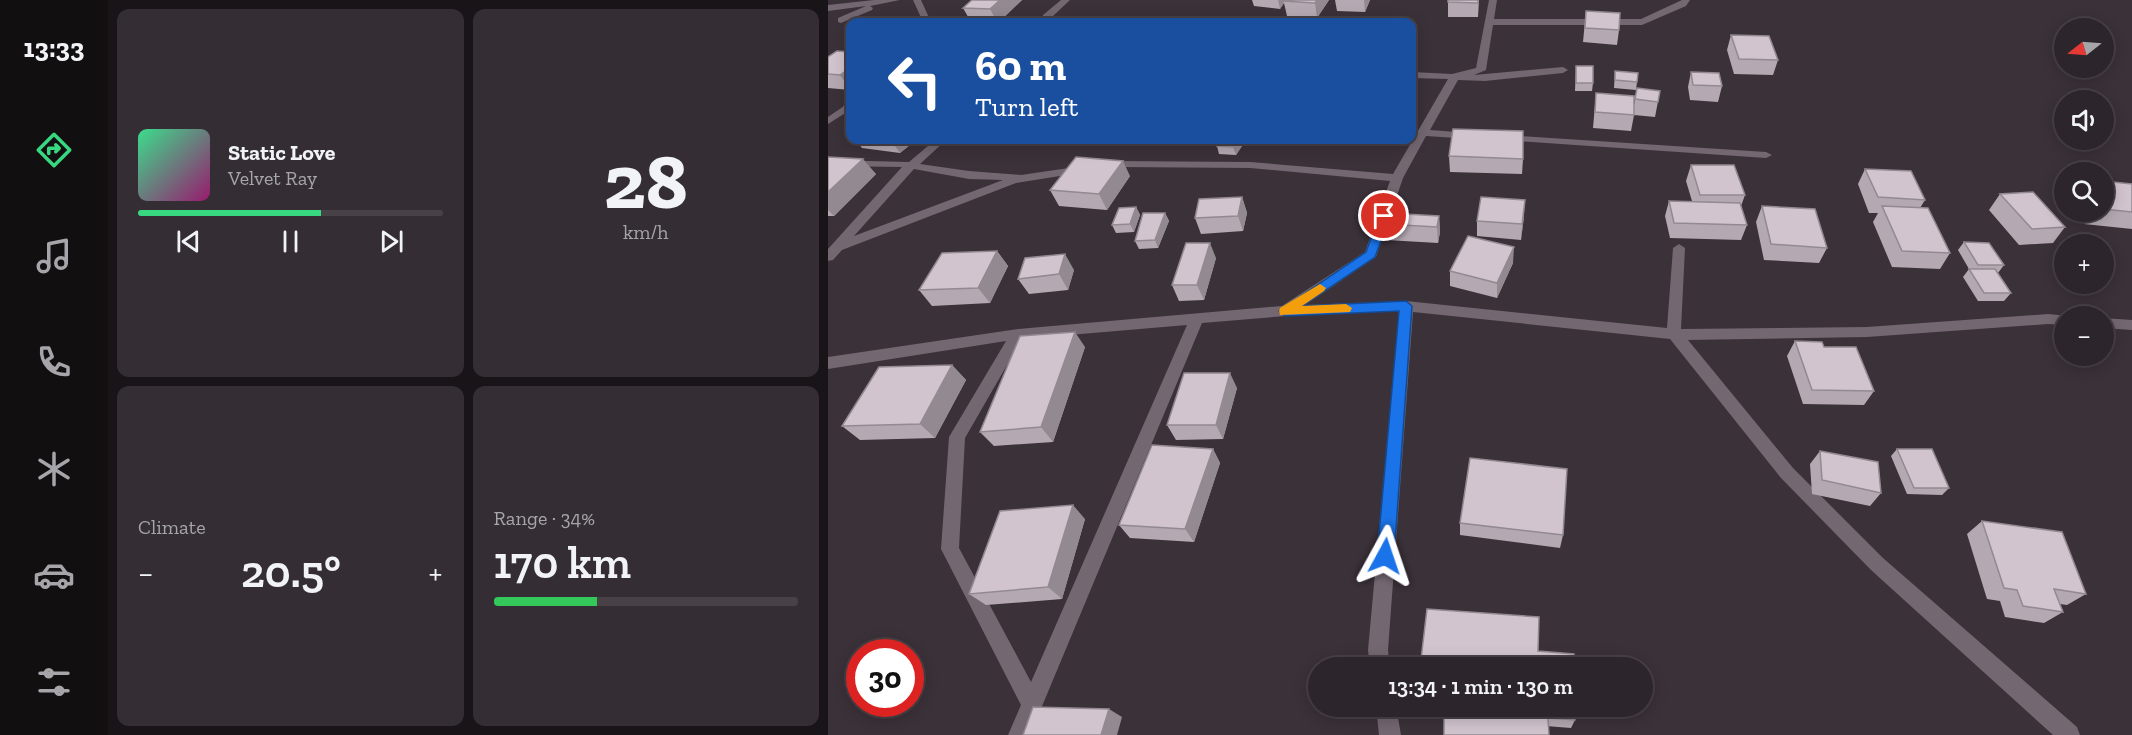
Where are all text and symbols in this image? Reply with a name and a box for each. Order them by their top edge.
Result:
north arrow [2054,18,2114,78]
map controls [2054,18,2114,366]
text: 13:33 [24,32,84,64]
text: 60 m [975,40,1066,91]
icon: left [876,42,954,120]
button: sound [2054,90,2114,150]
text: Turn left [975,91,1078,123]
icon: directions [33,129,75,171]
text: 28 [604,134,688,228]
text: Static Love [228,139,335,166]
button: search [2054,162,2114,222]
text: Velvet Ray [228,166,317,190]
pin [1358,190,1409,241]
icon: arrive [1367,199,1400,232]
text: km/h [623,220,669,244]
icon: previous [172,225,205,258]
icon: pause [274,225,307,258]
icon: next [375,225,408,258]
button: + [2054,234,2114,294]
icon: music [33,235,75,277]
button: − [2054,306,2114,366]
icon: phone [33,341,75,383]
icon: climate [33,448,75,490]
text: Range · 34% [494,506,595,530]
text: Climate [138,515,206,539]
position arrow [1353,524,1417,588]
text: 170 km [494,536,631,590]
text: 20.5° [241,545,341,599]
text: − [138,553,153,592]
text: + [429,553,443,592]
icon: car [33,554,75,596]
speed limit sign: 30 [846,639,924,717]
icon: filters [33,661,75,703]
text: 13:34 · 1 min · 130 m [1388,673,1573,700]

